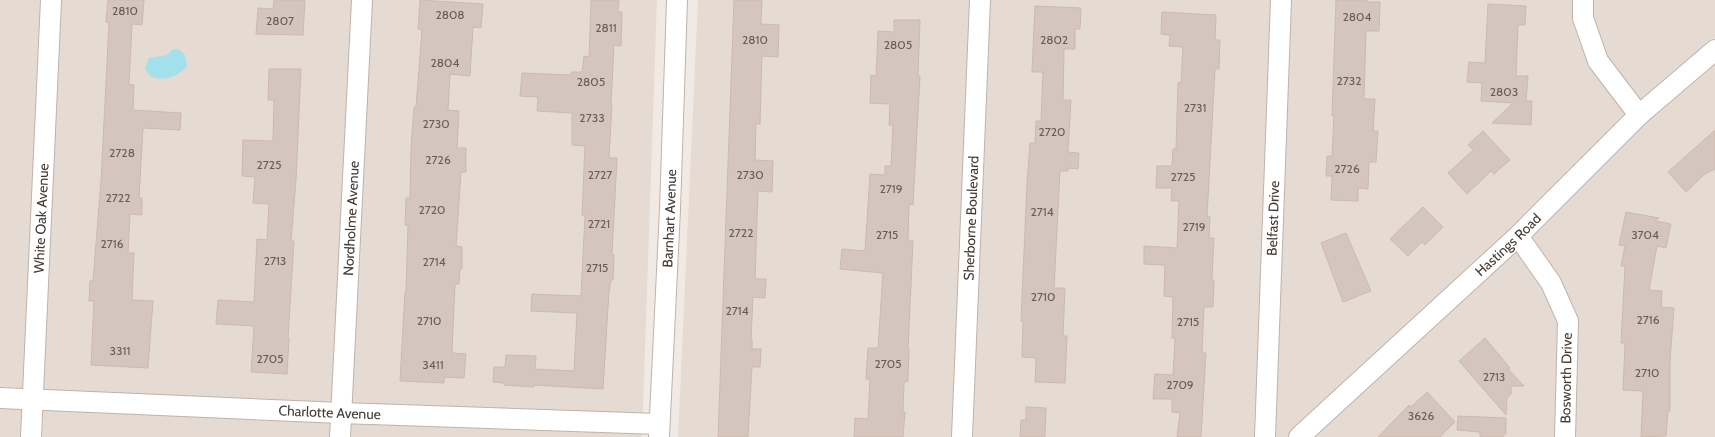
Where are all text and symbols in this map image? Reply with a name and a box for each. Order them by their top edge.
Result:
house number: 2810 [112,3,138,18]
house number: 2808 [435,7,465,22]
house number: 2804 [1343,9,1371,24]
house number: 2807 [266,13,294,28]
house number: 2811 [595,20,617,35]
house number: 2810 [742,32,768,47]
house number: 2802 [1040,32,1068,47]
house number: 2805 [884,37,912,52]
house number: 2804 [431,55,459,70]
house number: 2732 [1336,73,1362,88]
house number: 2805 [577,74,605,89]
house number: 2803 [1490,84,1518,99]
house number: 2731 [1184,100,1206,115]
house number: 2733 [579,110,605,125]
house number: 2730 [422,116,450,131]
house number: 2720 [1039,124,1066,139]
house number: 2728 [109,145,135,160]
house number: 2726 [425,152,451,167]
street label: Sherborne Boulevard [959,156,983,281]
house number: 2725 [256,157,282,172]
street label: Nordholme Avenue [339,160,363,276]
house number: 2726 [1334,161,1360,176]
street label: White Oak Avenue [30,163,53,274]
house number: 2727 [588,167,612,182]
house number: 2730 [736,167,764,182]
street label: Barnhart Avenue [658,169,680,268]
house number: 2725 [1170,169,1196,184]
street label: Belfast Drive [1263,180,1283,256]
house number: 2719 [879,181,903,196]
house number: 2722 [106,190,130,205]
house number: 2720 [419,202,446,217]
house number: 2714 [1030,204,1054,219]
street label: Hastings Road [1471,209,1545,280]
house number: 2721 [588,216,610,231]
house number: 2719 [1182,219,1206,234]
house number: 2722 [729,225,753,240]
house number: 2715 [876,227,898,242]
house number: 3704 [1631,227,1659,242]
house number: 2716 [100,236,124,251]
house number: 2713 [264,253,286,268]
house number: 2714 [422,254,446,269]
house number: 2715 [586,260,608,275]
house number: 2710 [1031,289,1055,304]
house number: 2714 [725,303,749,318]
house number: 2716 [1636,312,1660,327]
house number: 2710 [417,313,441,328]
house number: 2715 [1177,314,1199,329]
street label: Bosworth Drive [1556,332,1576,424]
house number: 3311 [110,343,130,358]
house number: 2705 [256,351,284,366]
house number: 2705 [874,356,902,371]
house number: 3411 [422,357,444,372]
house number: 2710 [1635,365,1659,380]
house number: 2713 [1483,369,1505,384]
house number: 2709 [1166,377,1194,392]
street label: Charlotte Avenue [278,401,381,423]
house number: 3626 [1408,408,1434,423]

